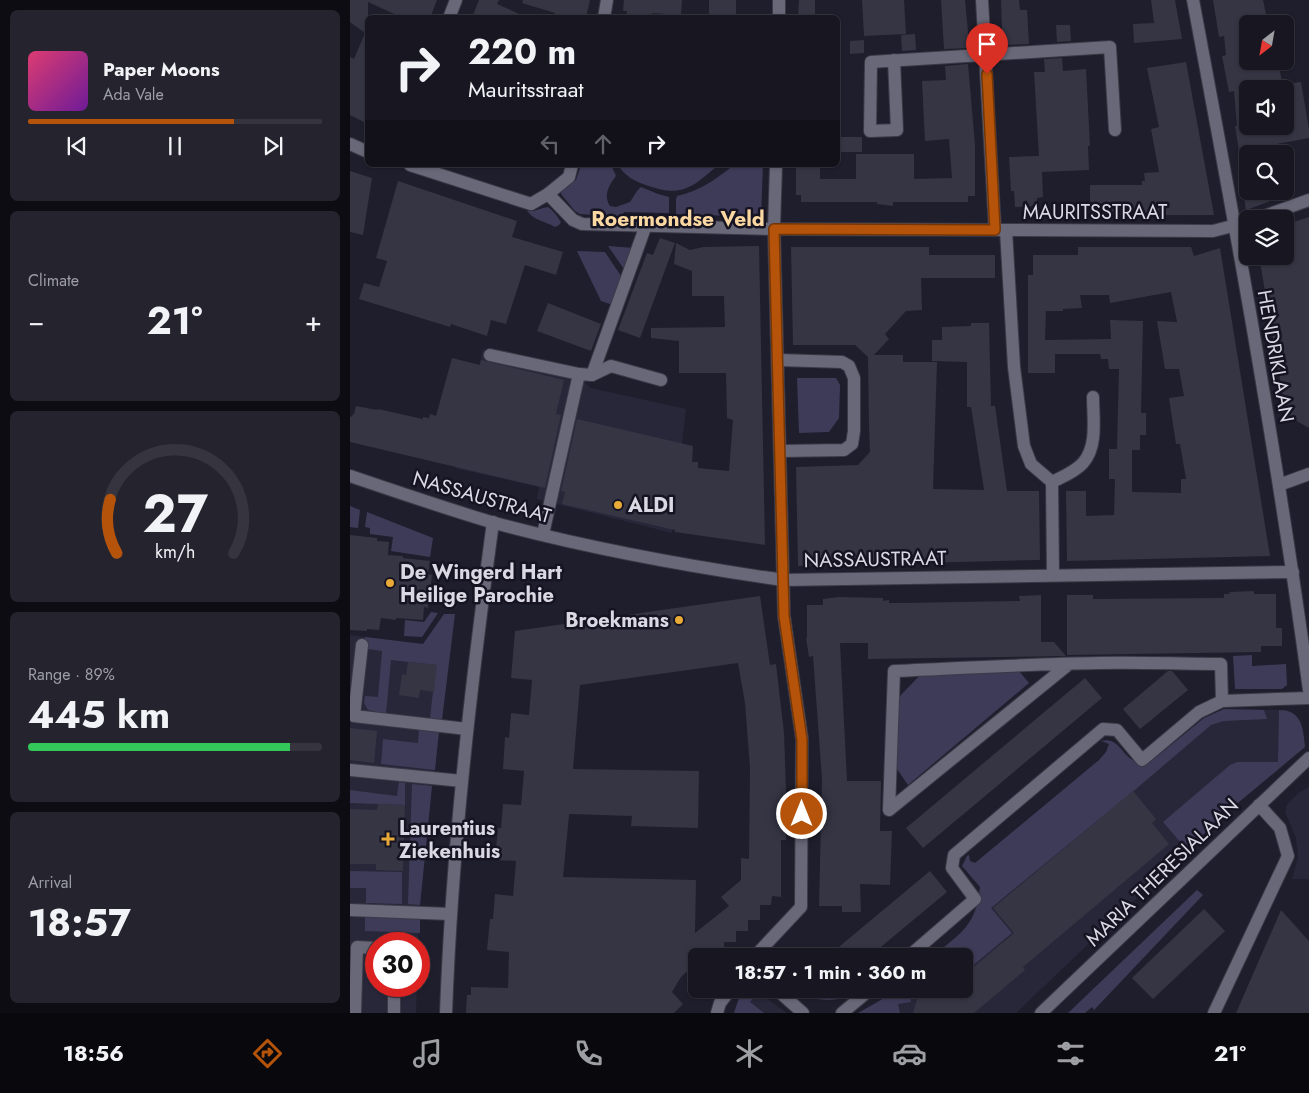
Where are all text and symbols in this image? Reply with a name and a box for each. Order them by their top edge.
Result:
north arrow [1239,15,1294,70]
map controls [1239,15,1294,265]
pin [966,23,1008,74]
text: 220 m [468,27,576,77]
icon: arrive [973,30,1001,58]
icon: right [385,35,450,100]
text: Paper Moons [103,56,220,83]
text: Mauritsstraat [468,73,584,105]
button: sound [1239,80,1294,135]
text: Ada Vale [103,83,164,106]
icon: left [536,130,564,158]
icon: ahead [589,130,617,158]
icon: right [642,130,670,158]
icon: previous [63,132,91,160]
icon: pause [161,132,189,160]
icon: next [259,132,287,160]
button: search [1239,145,1294,200]
street label: MAURITSSTRAAT [1023,198,1168,227]
district label: Roermondse Veld [591,204,765,234]
button: layers [1239,210,1294,265]
text: Climate [28,269,79,292]
street label: HENDRIKLAAN [1250,288,1301,425]
text: 21° [147,293,202,348]
text: − [28,301,45,342]
text: + [305,301,322,342]
street label: NASSAUSTRAAT [409,464,555,531]
text: 27 [142,476,208,552]
place label: ALDI [627,491,674,520]
marker: ALDI [612,499,624,511]
text: km/h [155,539,195,565]
street label: NASSAUSTRAAT [803,544,947,575]
place label: De Wingerd Hart Heilige Parochie [400,558,562,610]
marker: De Wingerd Hart Heilige Parochie [384,577,396,589]
place label: Broekmans [565,606,669,635]
marker: Broekmans [673,614,685,626]
text: Range · 89% [28,663,115,686]
text: 445 km [28,687,170,742]
position arrow [775,787,827,839]
street label: MARIA THERESIALAAN [1079,792,1245,953]
place label: Laurentius Ziekenhuis [399,814,500,866]
marker: Laurentius Ziekenhuis [381,832,395,846]
text: Arrival [28,871,72,894]
text: 18:57 [28,895,131,950]
speed limit sign: 30 [365,932,430,997]
text: 18:57 · 1 min · 360 m [735,959,926,986]
icon: directions [250,1036,285,1071]
icon: music [410,1036,445,1071]
icon: phone [571,1036,606,1071]
icon: climate [732,1036,767,1071]
icon: car [892,1036,927,1071]
icon: filters [1053,1036,1088,1071]
text: 18:56 [63,1037,124,1069]
text: 21° [1214,1037,1246,1069]

